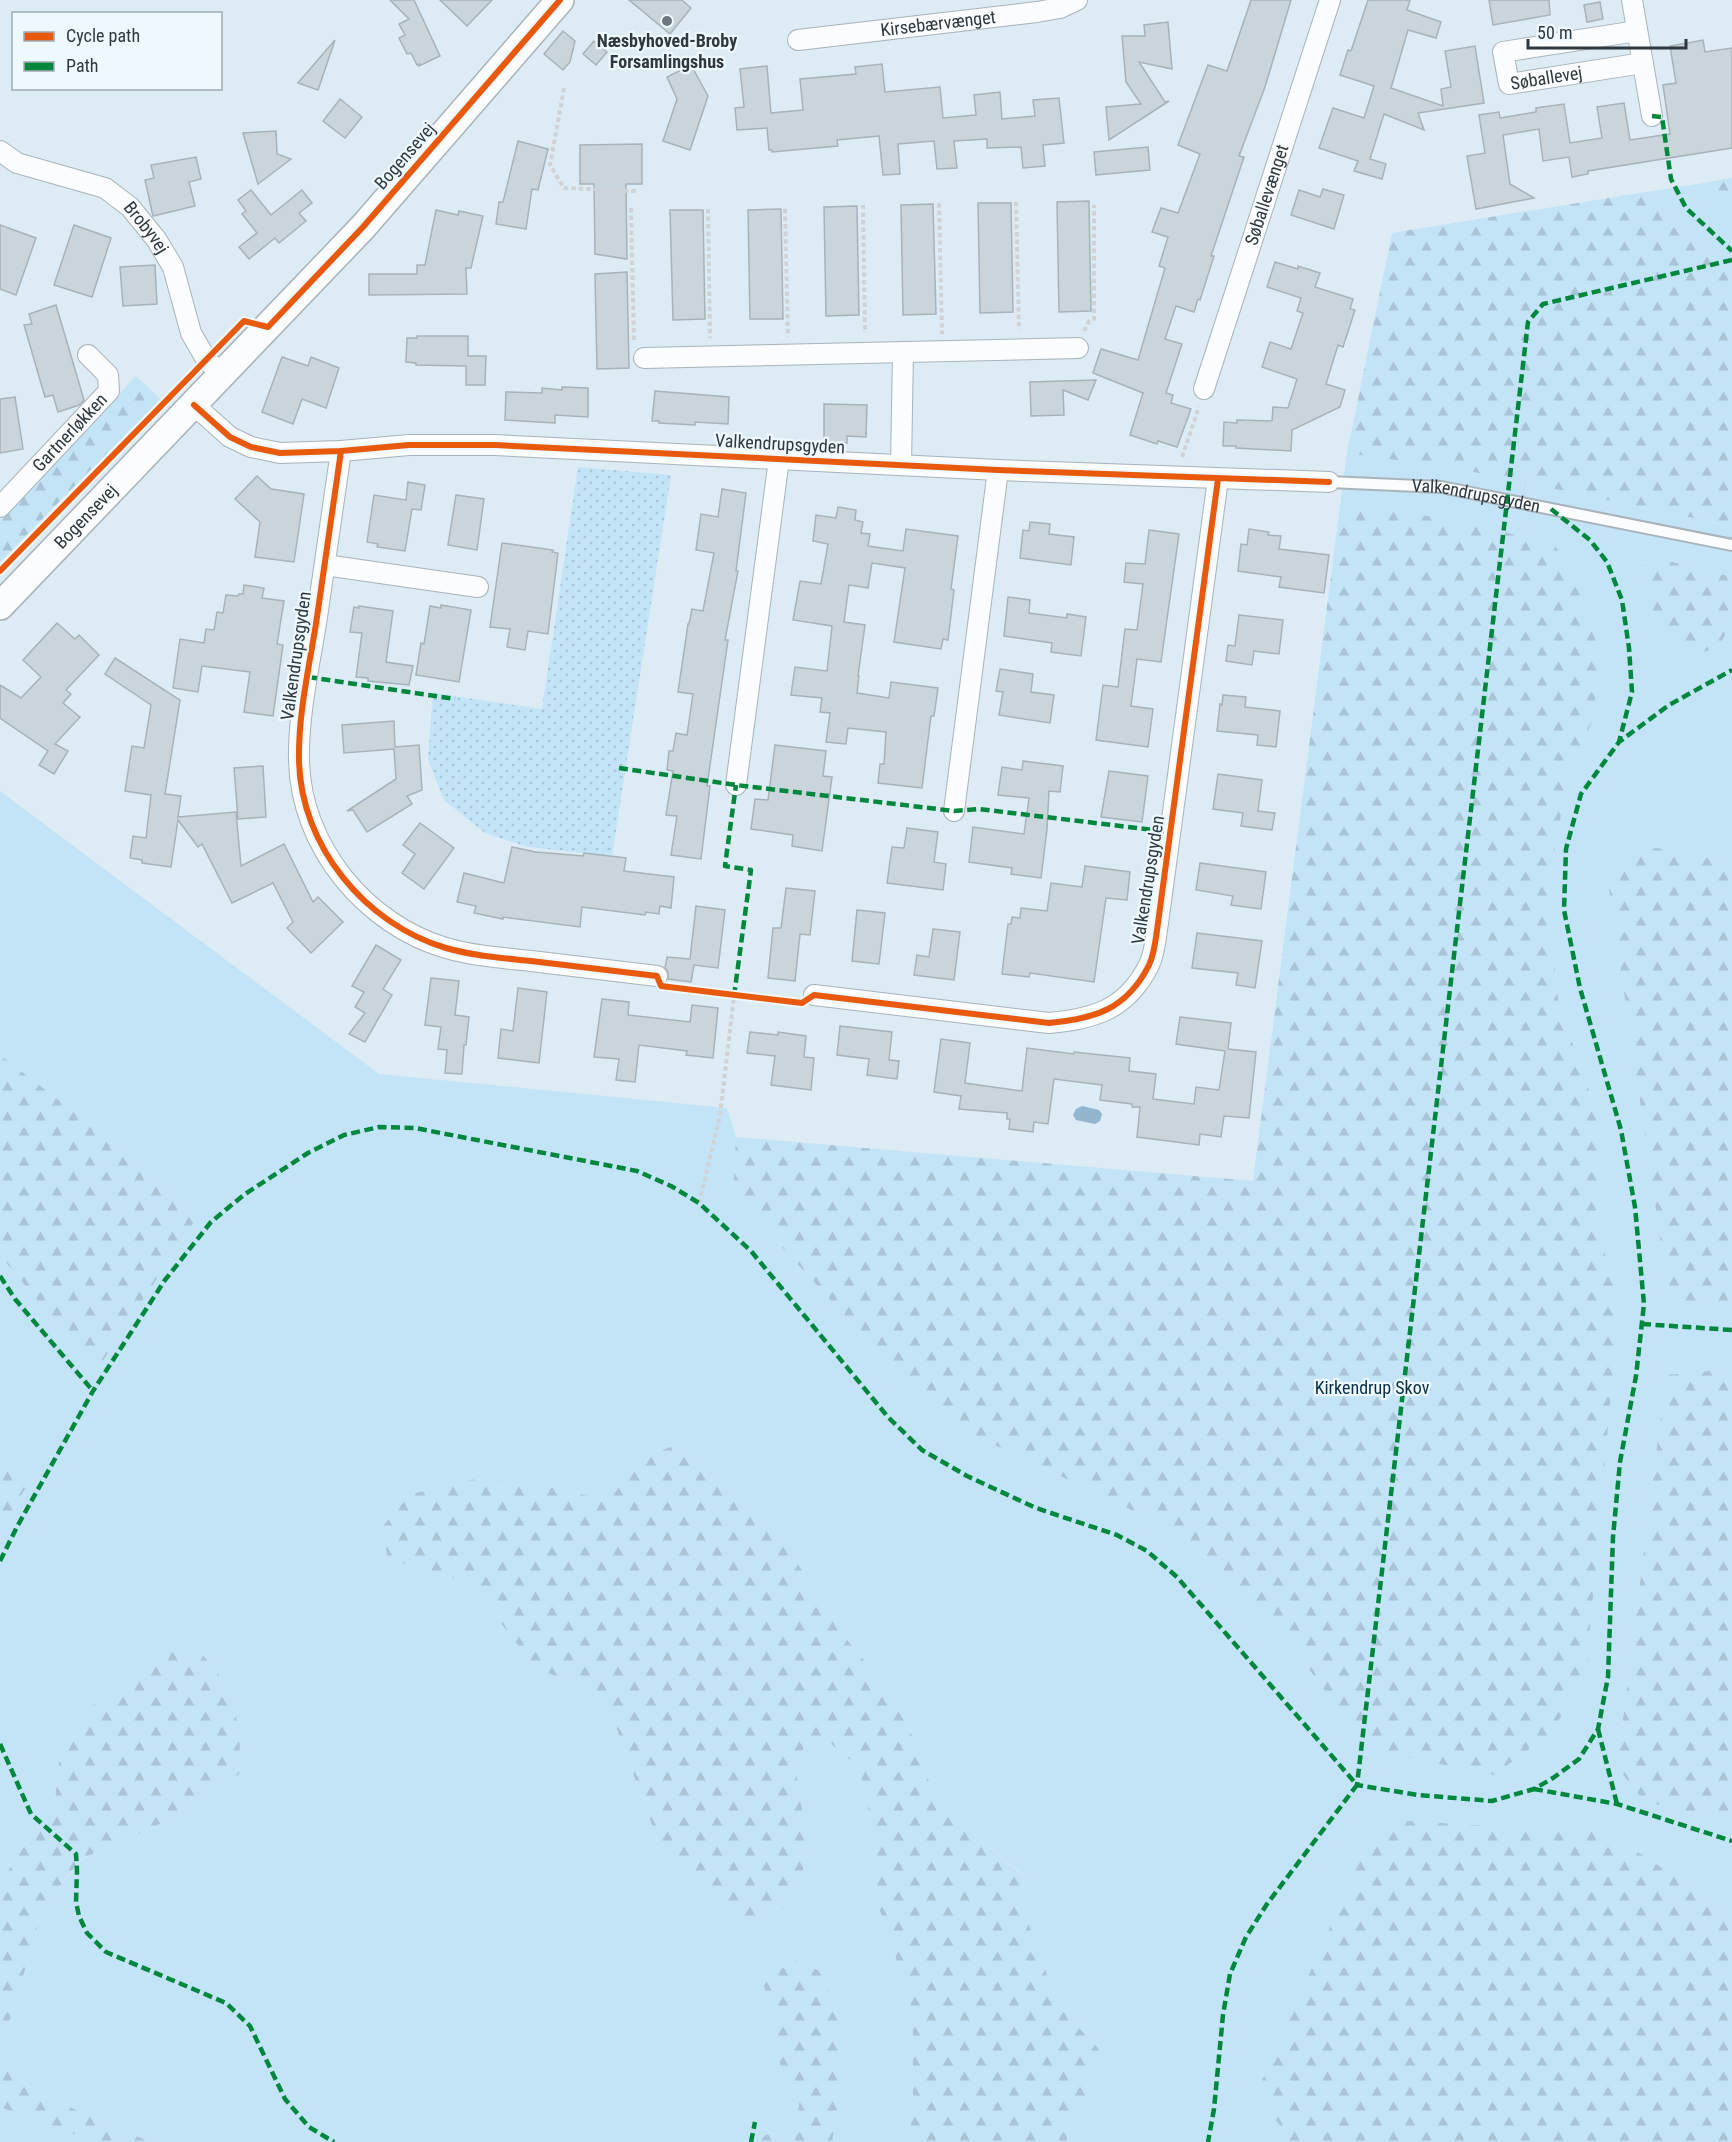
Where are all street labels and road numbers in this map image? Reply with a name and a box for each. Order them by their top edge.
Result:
street label: Kirsebærvænget [879,6,997,40]
street label: Søballevej [1509,62,1584,94]
street label: Bogensevej [370,118,439,193]
street label: Søballevænget [1240,142,1292,248]
street label: Brobyvej [120,197,173,257]
street label: Gartnerløkken [28,389,111,476]
street label: Valkendrupsgyden [715,430,846,457]
street label: Valkendrupsgyden [1411,475,1542,517]
street label: Bogensevej [50,479,121,553]
street label: Valkendrupsgyden [276,590,315,722]
street label: Valkendrupsgyden [1127,814,1168,946]

